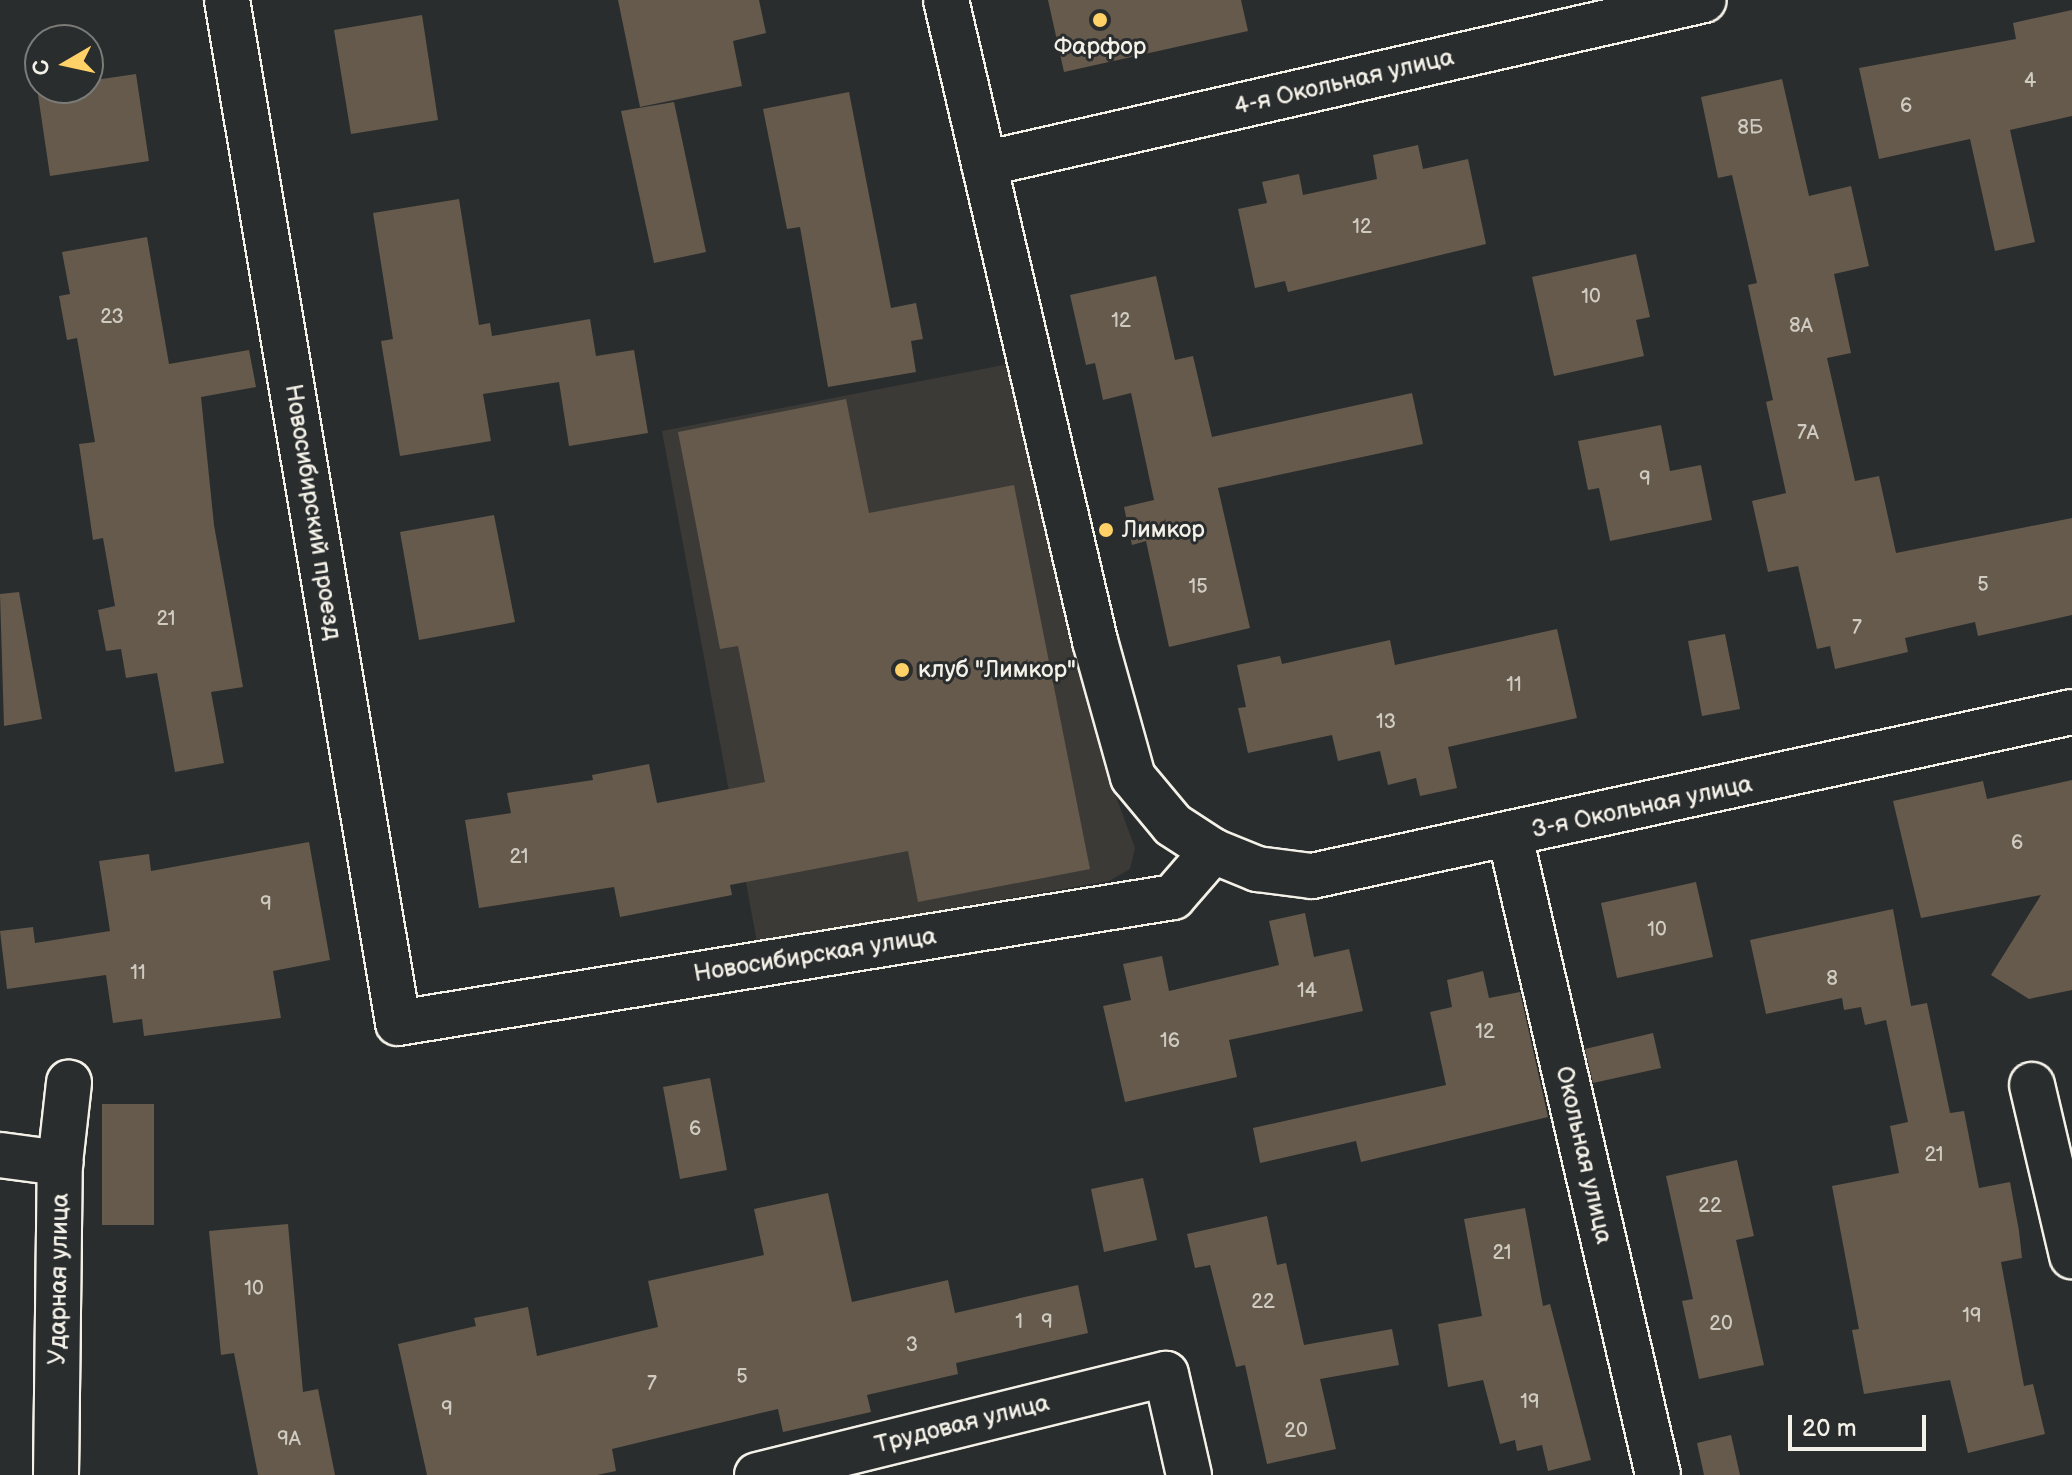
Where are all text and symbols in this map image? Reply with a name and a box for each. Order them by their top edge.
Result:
marker: Фарфор [1091,11,1109,29]
north arrow [24,24,104,104]
place label: Фарфор [1054,33,1146,61]
street label: 4-я Окольная улица [1231,43,1457,121]
text: С [27,58,56,77]
house number: 4 [2024,69,2036,93]
house number: 6 [1900,94,1912,118]
house number: 8Б [1737,116,1763,140]
house number: 12 [1352,215,1372,239]
house number: 10 [1581,285,1601,309]
house number: 23 [100,305,124,329]
house number: 12 [1111,309,1131,333]
house number: 8А [1789,314,1813,338]
street label: Новосибирский проезд [279,382,347,642]
house number: 7А [1797,421,1819,445]
house number: 9 [1639,467,1651,491]
place label: Лимкор [1122,516,1205,544]
marker: Лимкор [1097,521,1115,539]
house number: 5 [1977,573,1989,597]
house number: 15 [1188,575,1208,599]
house number: 21 [156,607,176,631]
house number: 7 [1852,616,1862,640]
place label: клуб "Лимкор" [918,656,1076,684]
marker: клуб "Лимкор" [893,661,911,679]
house number: 11 [1506,673,1522,697]
house number: 13 [1376,710,1396,734]
street label: 3-я Окольная улица [1529,770,1755,844]
house number: 6 [2011,831,2023,855]
house number: 21 [509,845,529,869]
house number: 9 [260,892,272,916]
house number: 10 [1647,918,1667,942]
street label: Новосибирская улица [692,922,938,988]
house number: 11 [130,961,146,985]
house number: 8 [1826,967,1838,991]
house number: 14 [1297,979,1317,1003]
house number: 12 [1475,1020,1495,1044]
house number: 16 [1160,1029,1180,1053]
street label: Окольная улица [1550,1063,1618,1247]
house number: 6 [689,1117,701,1141]
house number: 21 [1924,1143,1944,1167]
street label: Ударная улица [43,1193,75,1365]
house number: 22 [1698,1194,1722,1218]
house number: 21 [1492,1241,1512,1265]
house number: 10 [244,1277,264,1301]
house number: 22 [1251,1290,1275,1314]
house number: 19 [1962,1304,1982,1328]
house number: 1 [1015,1310,1023,1334]
house number: 9 [1041,1310,1053,1334]
house number: 20 [1709,1312,1733,1336]
house number: 3 [906,1333,918,1357]
house number: 5 [736,1365,748,1389]
house number: 7 [647,1372,657,1396]
street label: Трудовая улица [872,1388,1052,1460]
house number: 19 [1520,1390,1540,1414]
house number: 9 [441,1397,453,1421]
scale bar [1792,1399,1930,1449]
text: 20 m [1802,1414,1857,1443]
house number: 20 [1284,1419,1308,1443]
house number: 9А [277,1427,301,1451]

